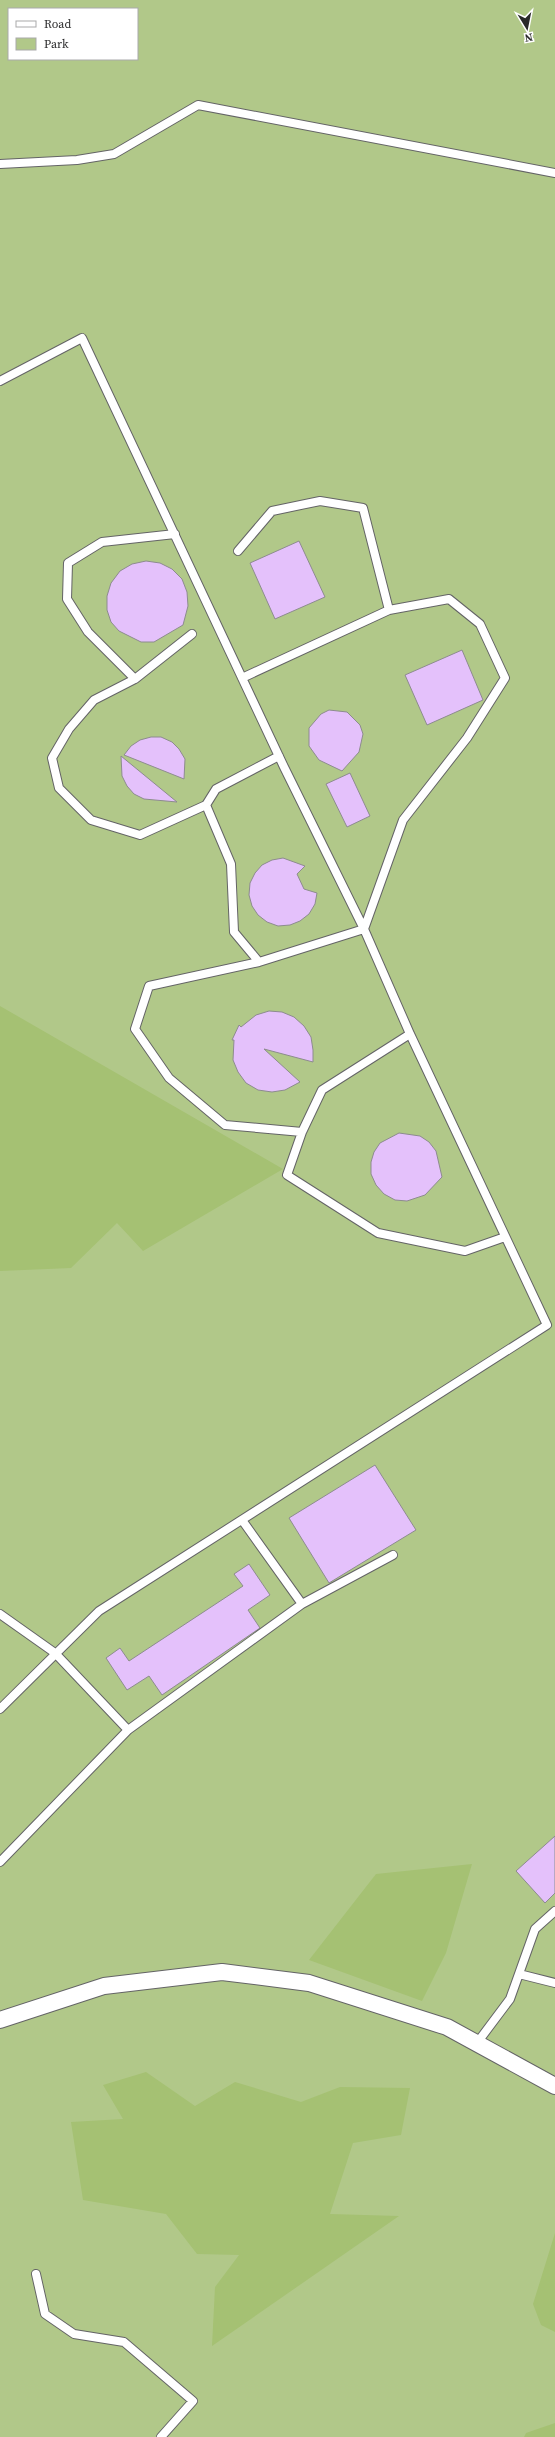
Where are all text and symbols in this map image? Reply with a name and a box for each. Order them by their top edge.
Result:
legend [8,8,138,60]
north arrow [507,8,547,48]
text: Road [44,16,71,32]
text: N [523,29,534,45]
text: Park [44,36,69,52]

